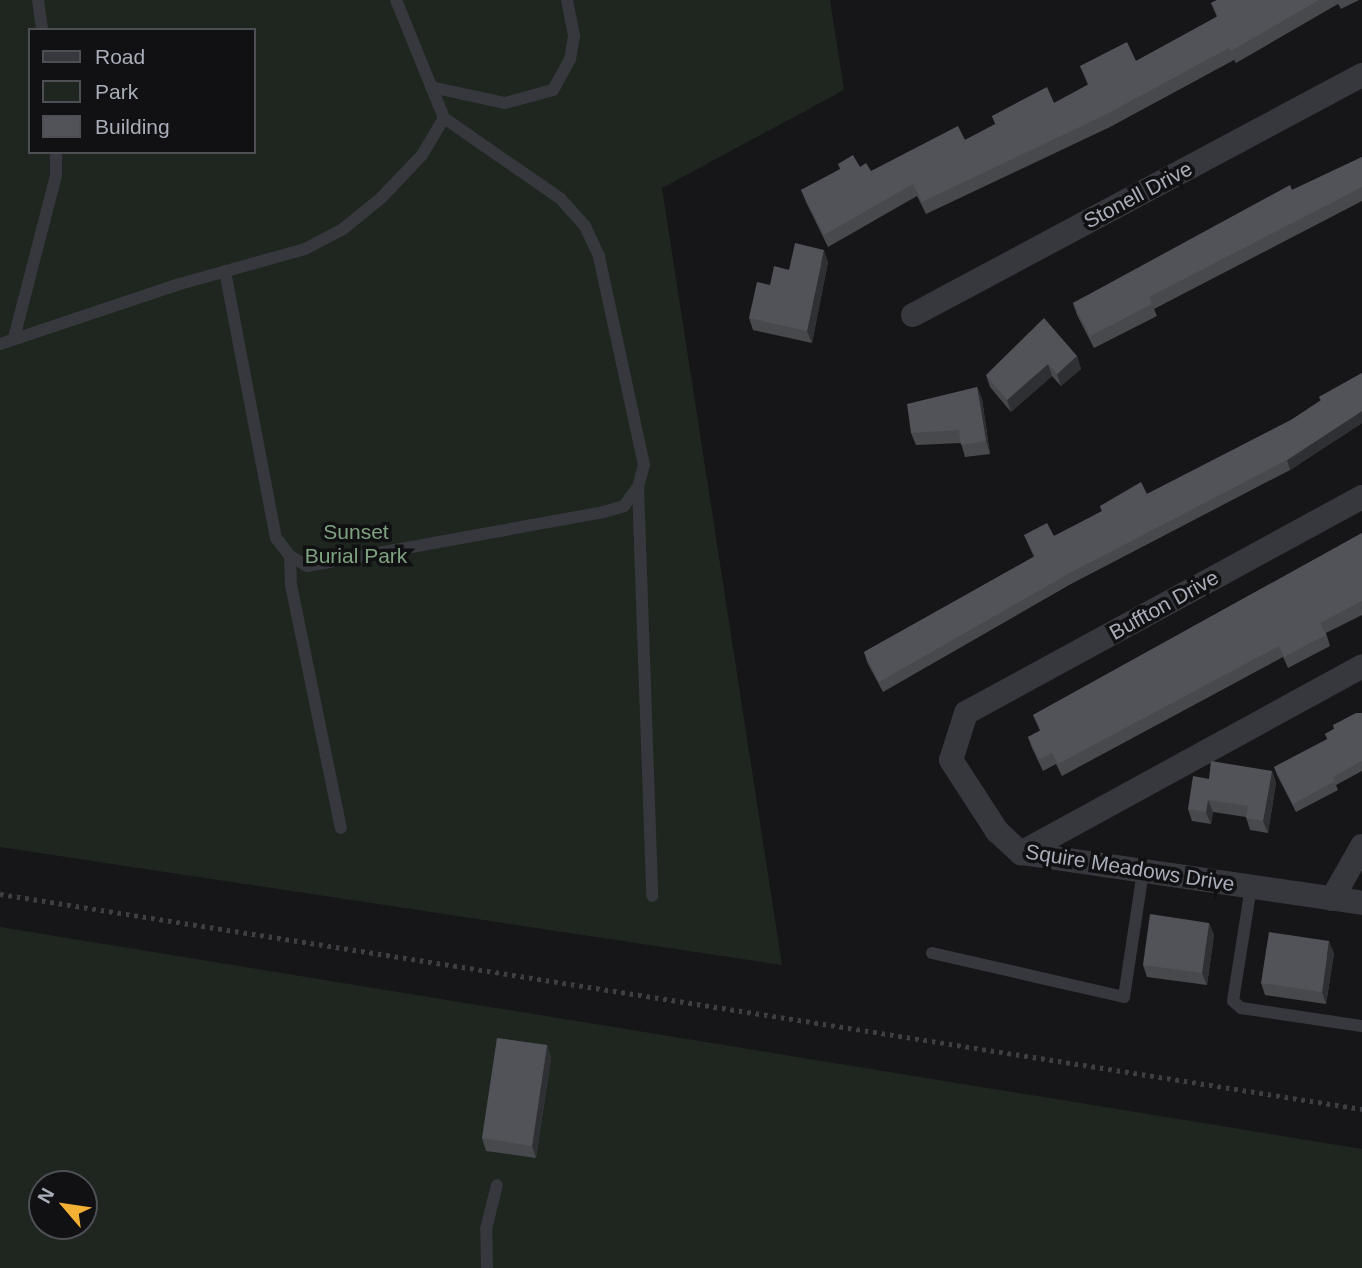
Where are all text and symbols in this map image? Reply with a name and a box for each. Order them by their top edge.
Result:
legend [28,28,256,154]
text: Road [95,45,145,68]
text: Park [95,80,138,103]
text: Building [95,115,170,138]
street label: Stonell Drive [1080,156,1196,234]
park label: Sunset Burial Park [305,519,407,569]
street label: Buffton Drive [1105,565,1223,645]
street label: Squire Meadows Drive [1024,839,1236,897]
north arrow [28,1170,98,1240]
text: N [33,1184,58,1207]

